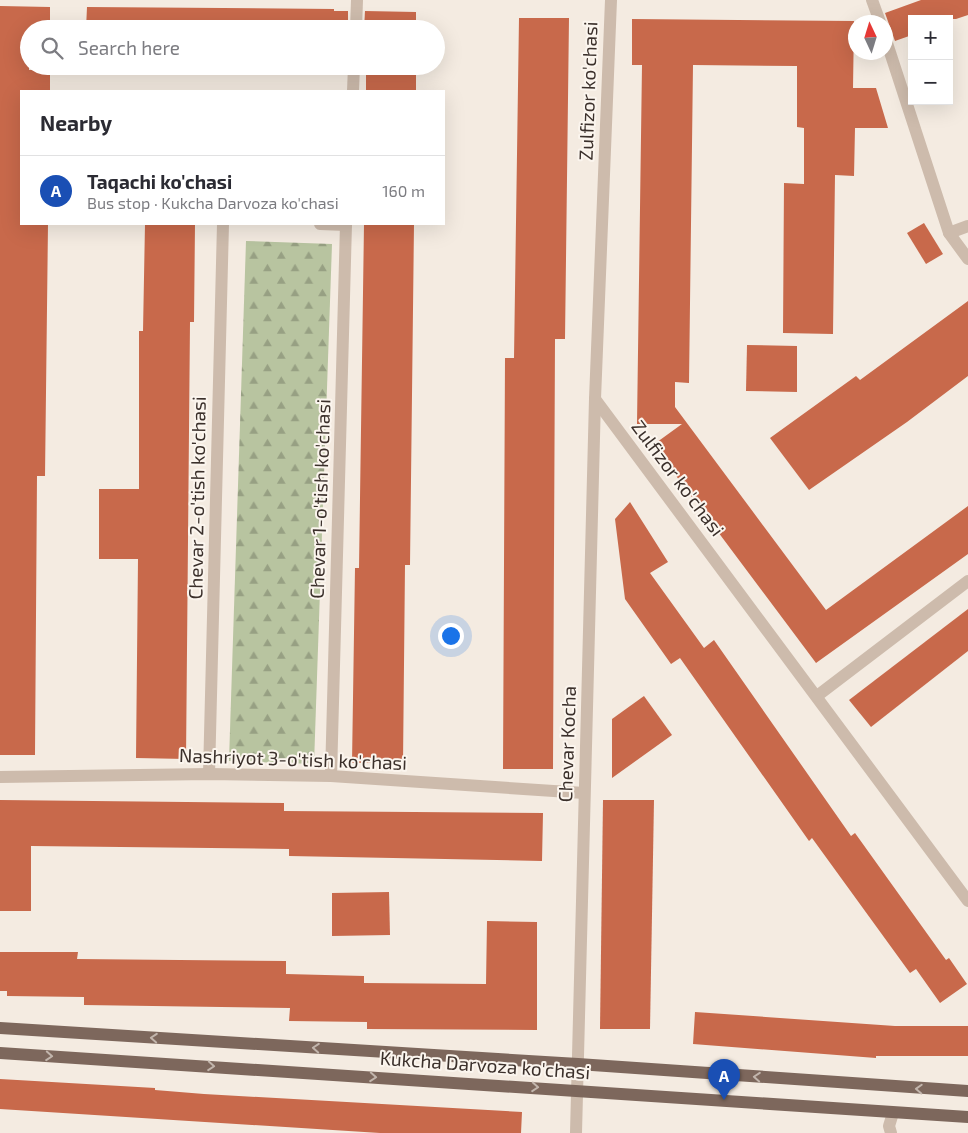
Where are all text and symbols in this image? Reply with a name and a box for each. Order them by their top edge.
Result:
north arrow [848,15,893,60]
map controls [908,15,953,105]
button: + [908,15,953,60]
search box [20,20,445,75]
street label: Zulfizor ko'chasi [574,21,601,161]
icon: search [38,34,66,62]
text: Search here [78,36,180,59]
button: − [908,60,953,105]
text: Nearby [40,110,112,135]
text: Taqachi ko'chasi [87,170,232,193]
text: A [51,181,61,200]
text: 160 m [382,181,425,200]
text: Bus stop · Kukcha Darvoza ko'chasi [87,193,339,212]
street label: Chevar 2-o'tish ko'chasi [183,396,210,600]
street label: Chevar 1-o'tish ko'chasi [305,399,334,599]
street label: Zulfizor ko'chasi [627,415,729,540]
your location [438,623,464,649]
street label: Chevar Kocha [553,685,580,803]
street label: Nashriyot 3-o'tish ko'chasi [179,743,407,774]
one-way arrow [149,1032,157,1043]
one-way arrow [311,1042,319,1053]
street label: Kukcha Darvoza ko'chasi [379,1046,591,1083]
one-way arrow [45,1050,53,1061]
pin: A [708,1059,740,1100]
one-way arrow [207,1061,215,1072]
one-way arrow [369,1071,377,1082]
one-way arrow [753,1072,761,1083]
one-way arrow [531,1082,539,1093]
one-way arrow [915,1083,923,1094]

